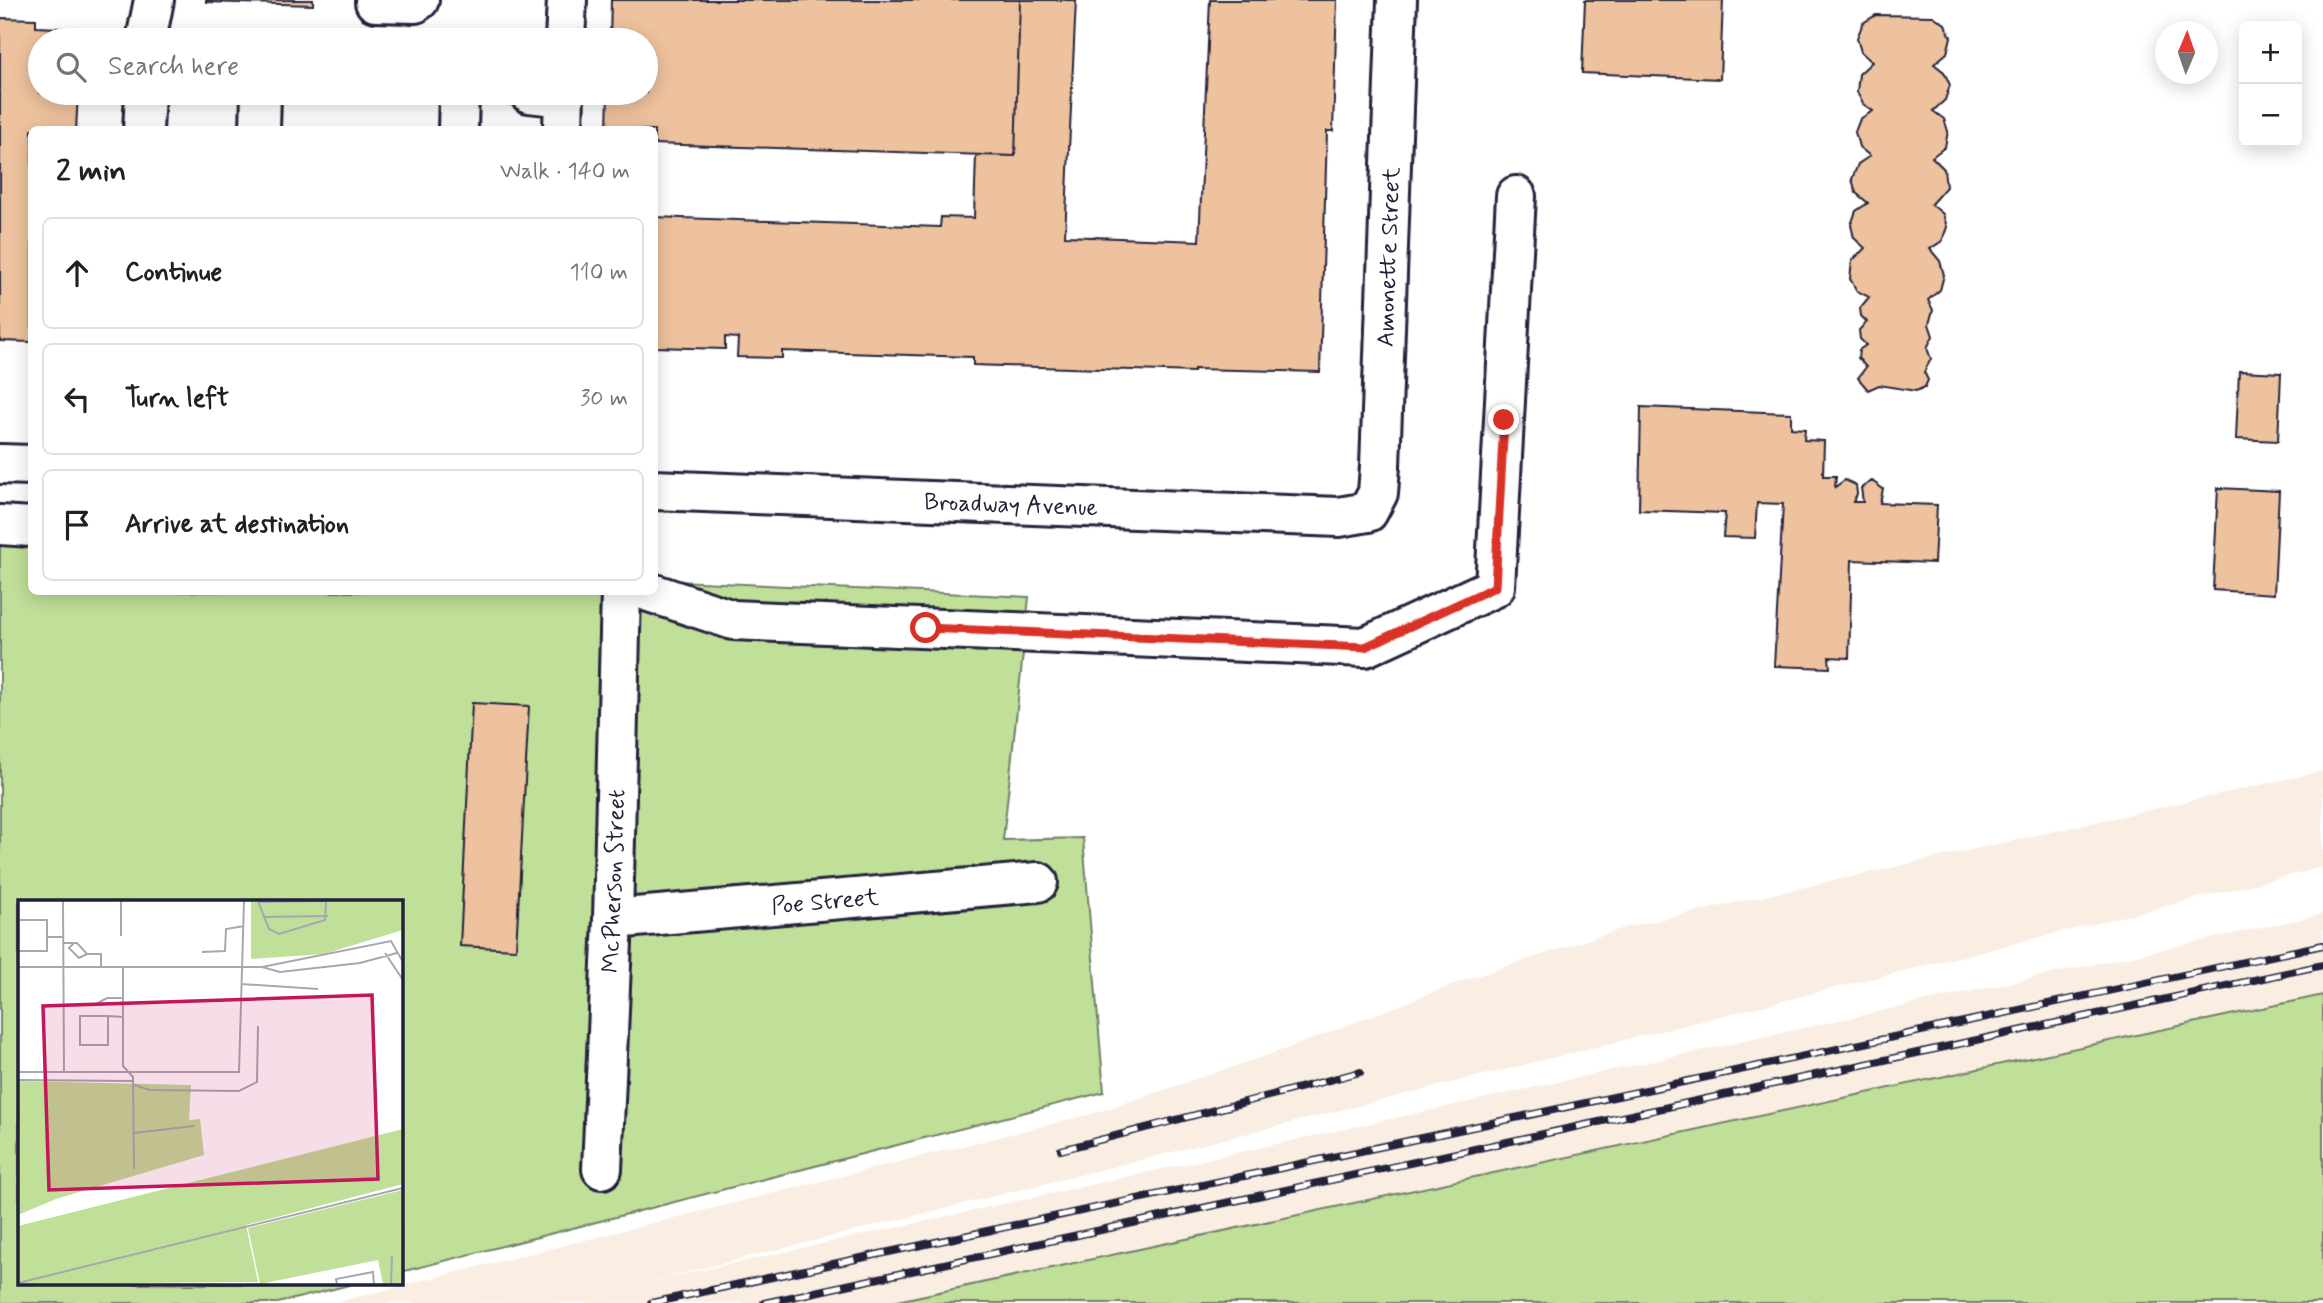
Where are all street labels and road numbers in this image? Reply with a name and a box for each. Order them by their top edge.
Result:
street label: Amonette Street [1371,167,1408,348]
street label: Broadway Avenue [924,487,1098,524]
street label: McPherson Street [596,789,633,973]
street label: Poe Street [770,882,880,923]

